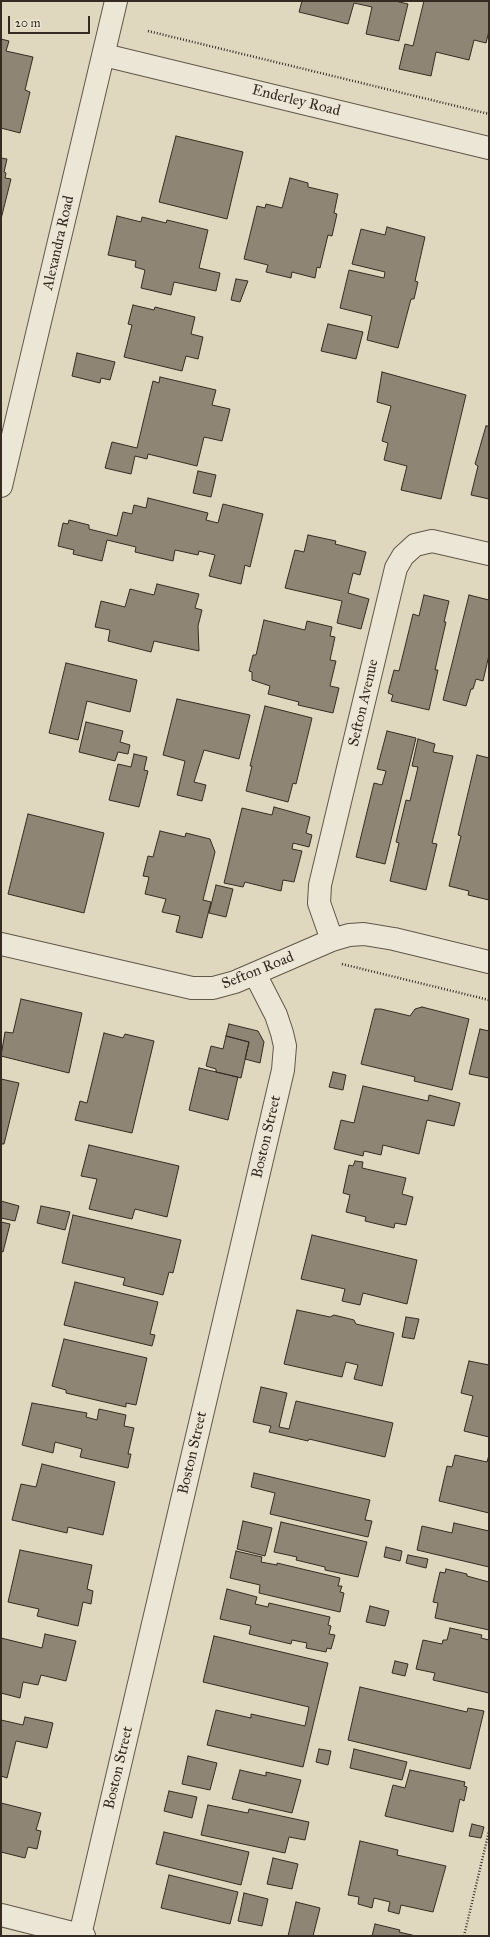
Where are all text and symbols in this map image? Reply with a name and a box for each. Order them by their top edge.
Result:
scale bar [10,8,92,34]
text: 20 m [15,16,41,30]
street label: Enderley Road [250,81,342,121]
street label: Alexandra Road [39,194,79,292]
street label: Sefton Avenue [345,657,383,749]
street label: Sefton Road [219,948,297,994]
street label: Boston Street [249,1094,285,1180]
street label: Boston Street [175,1410,211,1496]
street label: Boston Street [101,1725,137,1811]

